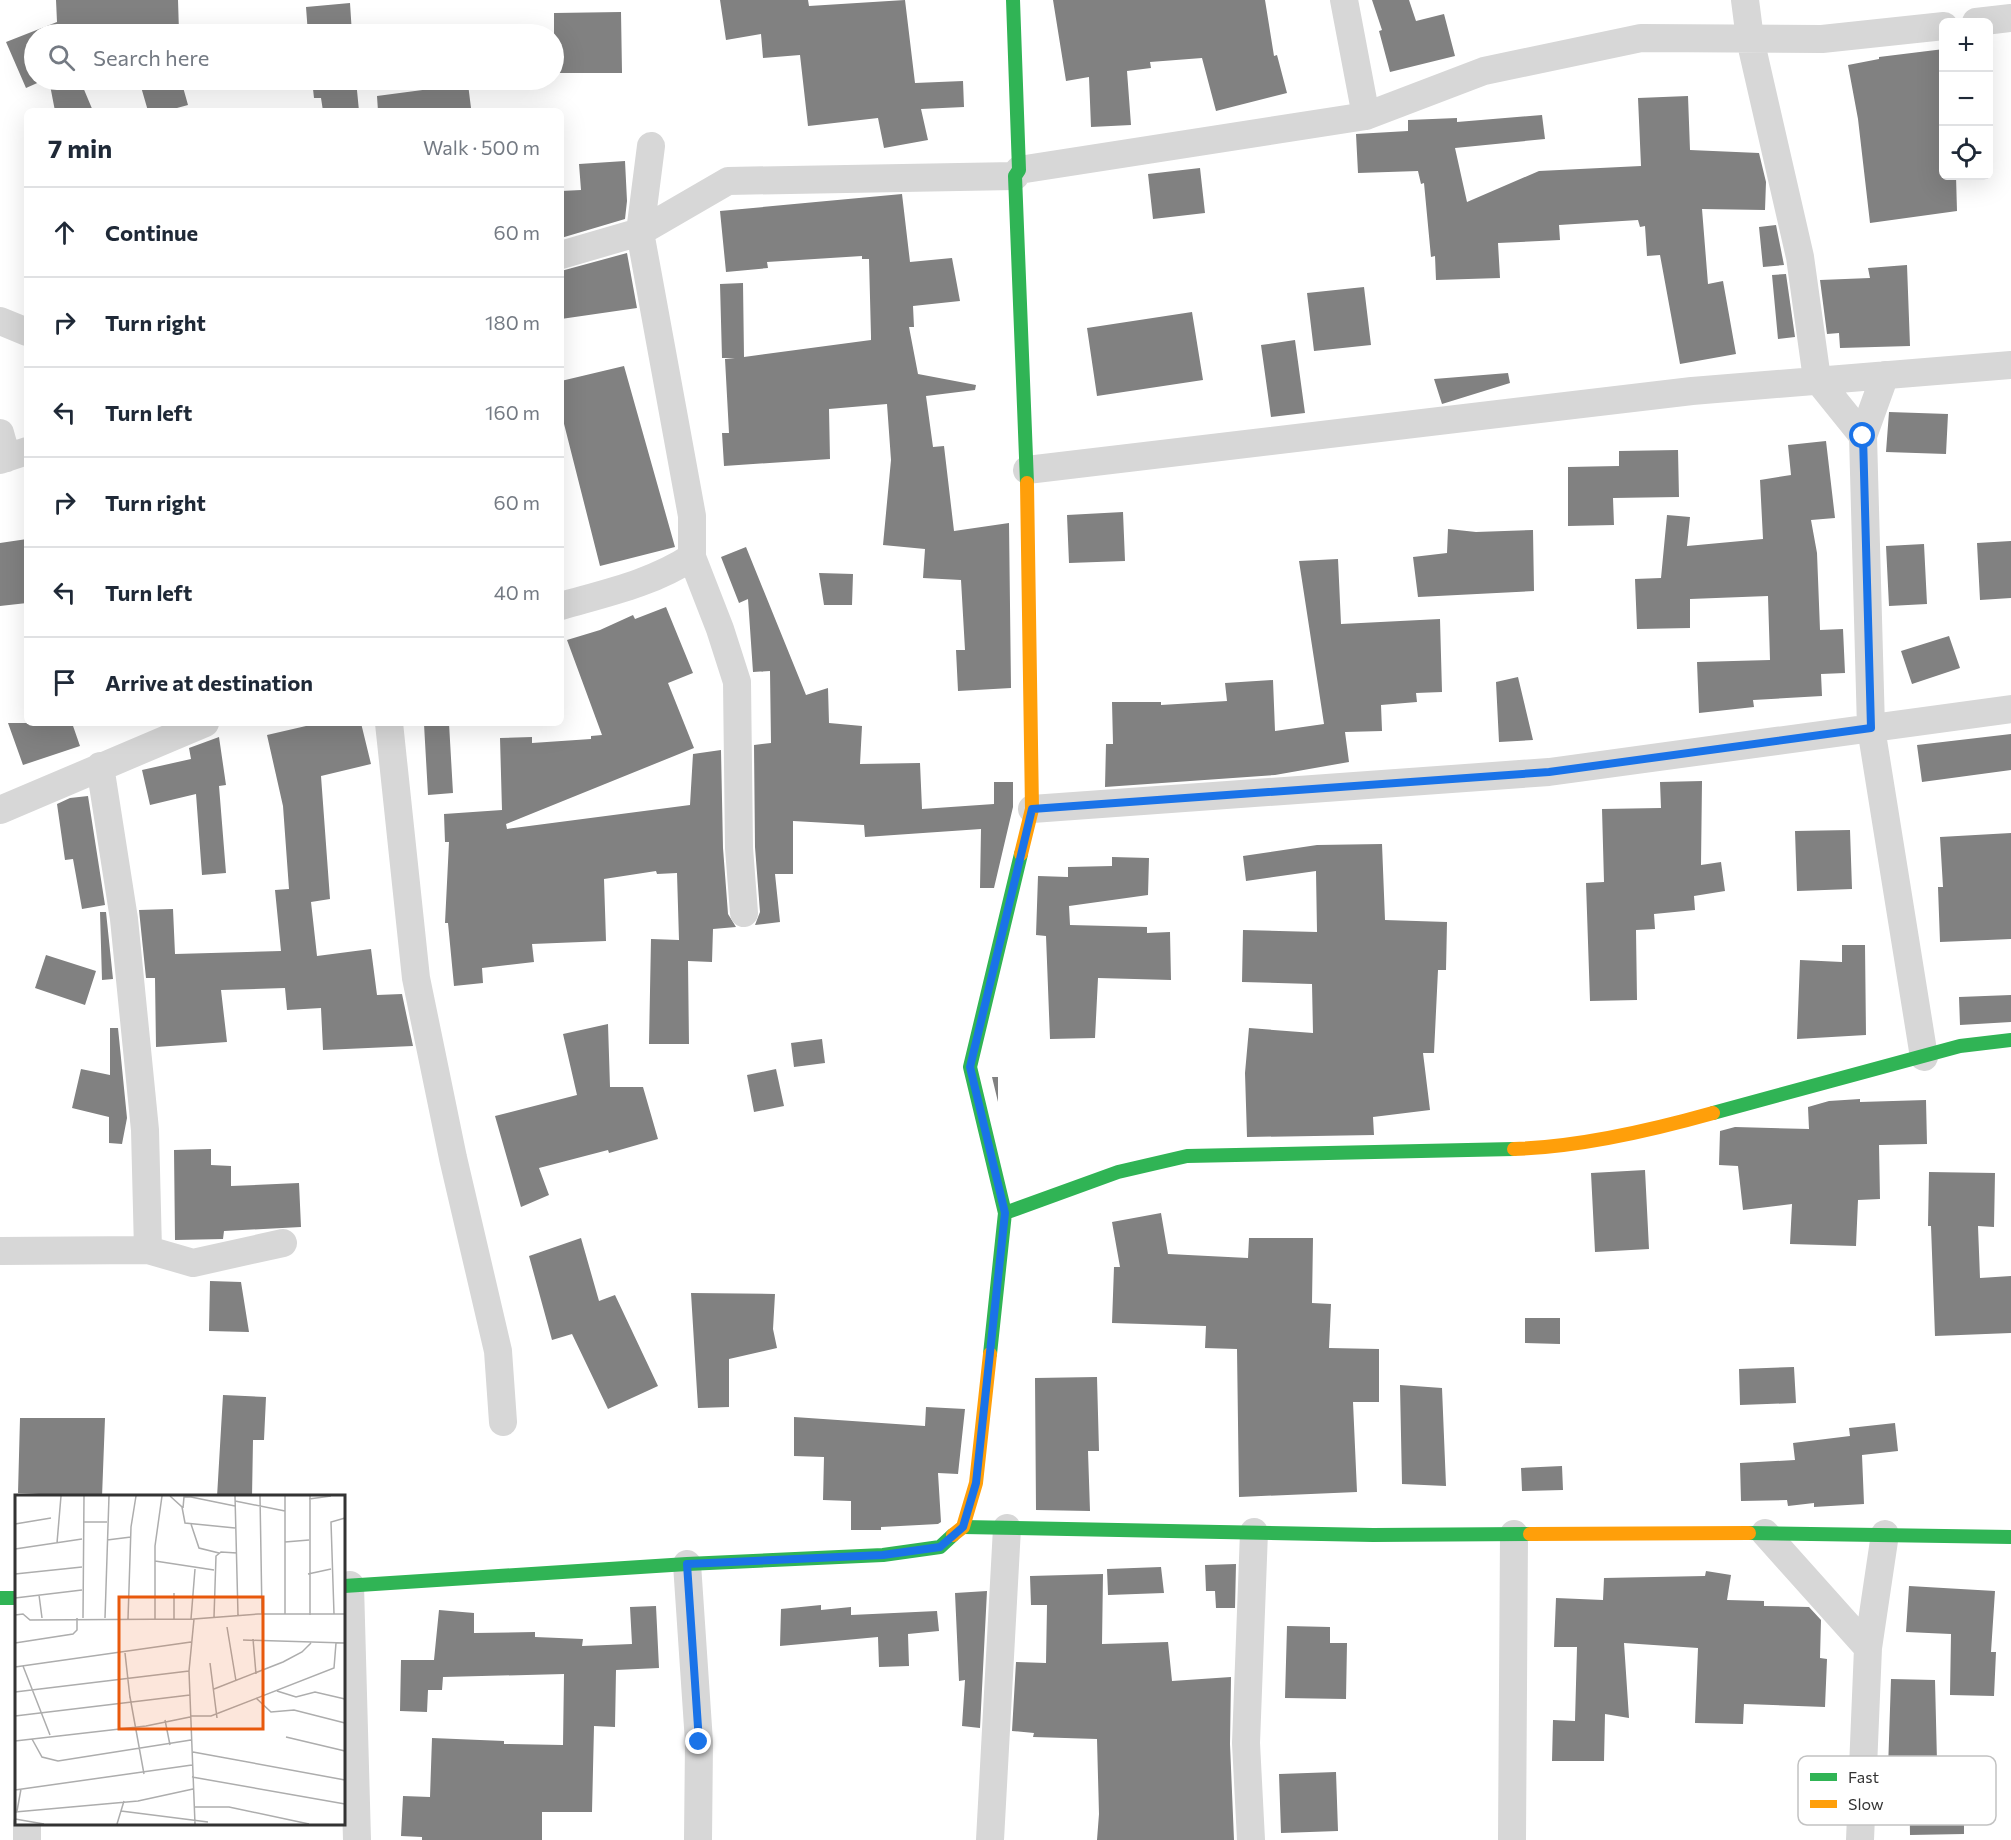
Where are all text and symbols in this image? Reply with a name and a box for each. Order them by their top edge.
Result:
map controls [1939,18,1993,180]
button: + [1939,18,1993,72]
search box [24,24,564,90]
icon: search [45,41,78,74]
text: Search here [93,44,209,71]
button: − [1939,72,1993,126]
button: locate [1939,126,1993,180]
text: 7 min [48,132,112,163]
text: Walk · 500 m [423,135,540,159]
icon: ahead [48,216,81,249]
text: Continue [105,219,198,246]
text: 60 m [494,220,540,244]
icon: right [48,306,81,339]
text: Turn right [105,309,206,336]
text: 180 m [485,310,540,334]
icon: left [48,396,81,429]
text: Turn left [105,399,192,426]
text: 160 m [485,400,540,424]
route start [1849,422,1875,448]
icon: right [48,486,81,519]
text: Turn right [105,489,206,516]
text: 60 m [494,490,540,514]
icon: left [48,576,81,609]
text: Turn left [105,579,192,606]
text: 40 m [494,580,540,604]
icon: arrive [48,666,81,699]
text: Arrive at destination [105,669,313,696]
inset map [15,1495,345,1825]
route end [685,1728,711,1754]
legend [1798,1756,1996,1825]
text: Fast [1848,1767,1879,1786]
text: Slow [1848,1794,1884,1813]

